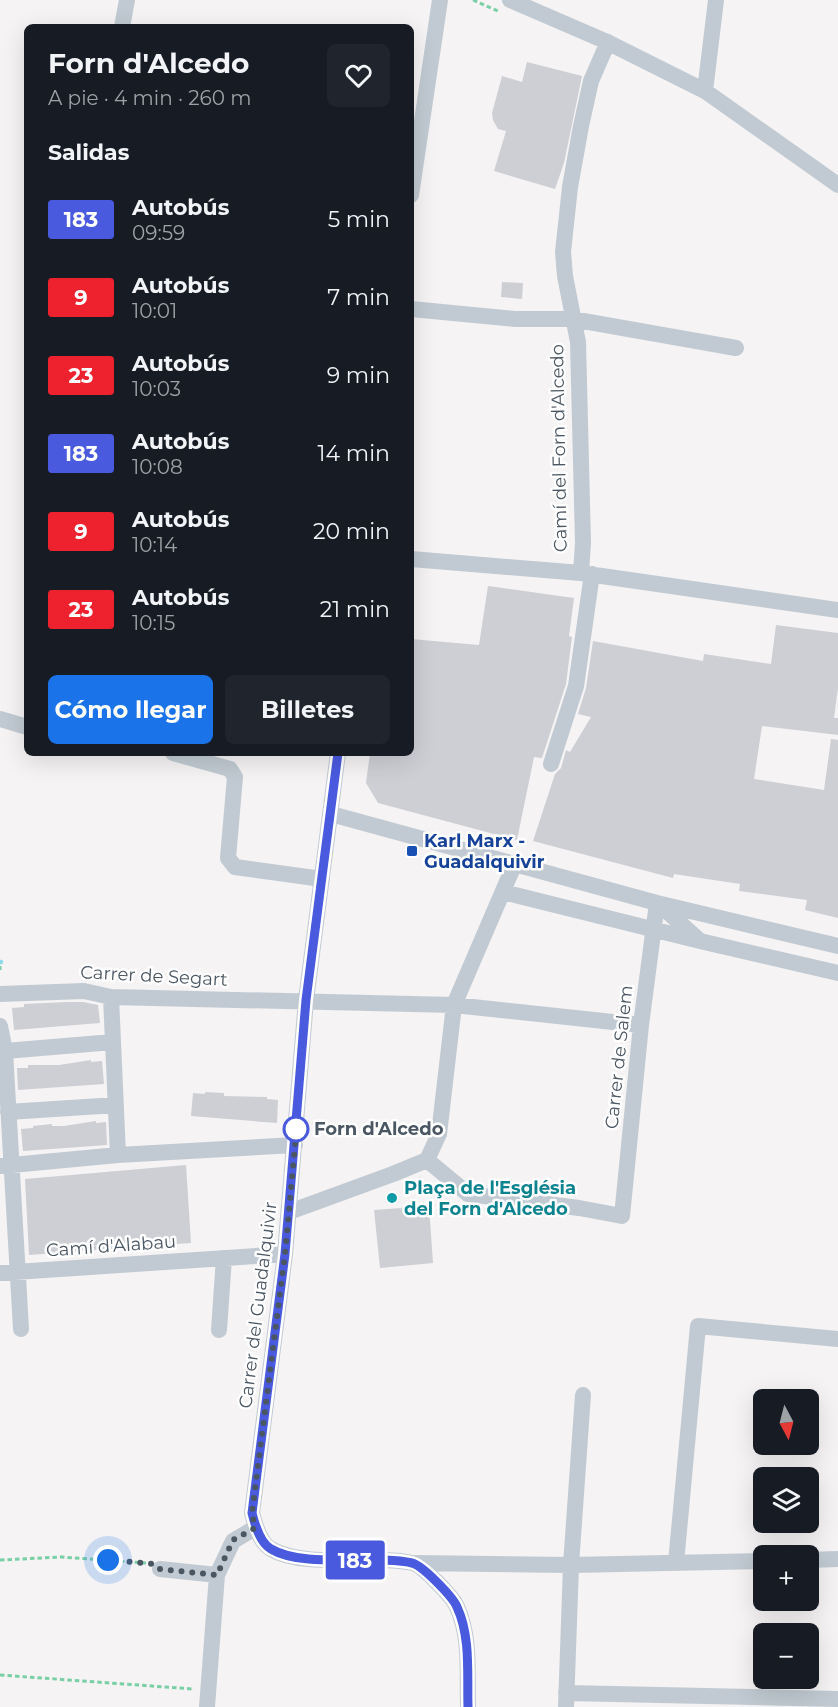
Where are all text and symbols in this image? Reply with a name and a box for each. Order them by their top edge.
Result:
button: heart [327,44,390,107]
text: Forn d'Alcedo [48,46,249,80]
text: A pie · 4 min · 260 m [48,86,251,110]
text: Salidas [48,139,129,166]
text: Autobús [132,194,229,221]
text: 5 min [328,206,390,233]
text: 183 [64,207,98,232]
text: 09:59 [132,221,185,245]
text: Autobús [132,272,229,299]
text: 7 min [327,284,390,311]
text: 9 [74,285,88,310]
text: 10:01 [132,299,177,323]
street label: Camí del Forn d'Alcedo [546,344,572,552]
text: Autobús [132,350,229,377]
text: 9 min [327,362,390,389]
text: 23 [69,363,93,388]
text: 10:03 [132,377,181,401]
text: Autobús [132,428,229,455]
text: 14 min [318,440,390,467]
text: 183 [64,441,98,466]
text: 10:08 [132,455,183,479]
text: Autobús [132,506,229,533]
text: 20 min [313,518,390,545]
text: 9 [74,519,88,544]
text: 10:14 [132,533,177,557]
text: Autobús [132,584,229,611]
text: 21 min [320,596,390,623]
text: 23 [69,597,93,622]
text: 10:15 [132,611,175,635]
button: Cómo llegar [48,675,213,744]
button: Billetes [225,675,390,744]
place label: Karl Marx - Guadalquivir [424,830,545,873]
marker: Karl Marx - Guadalquivir [405,844,419,858]
street label: Carrer de Segart [80,961,228,991]
street label: Carrer de Salem [601,984,637,1130]
marker: Forn d'Alcedo [283,1116,309,1142]
place label: Forn d'Alcedo [314,1118,444,1140]
place label: Plaça de l'Església del Forn d'Alcedo [404,1177,576,1220]
marker: Plaça de l'Església del Forn d'Alcedo [385,1191,399,1205]
street label: Carrer del Guadalquivir [234,1200,282,1410]
street label: Camí d'Alabau [45,1230,177,1262]
north arrow [753,1389,819,1455]
map controls [753,1389,819,1689]
button: layers [753,1467,819,1533]
line badge: 183 [320,1540,389,1580]
your location [93,1545,123,1575]
button: + [753,1545,819,1611]
text: 183 [338,1548,372,1573]
button: − [753,1623,819,1689]

